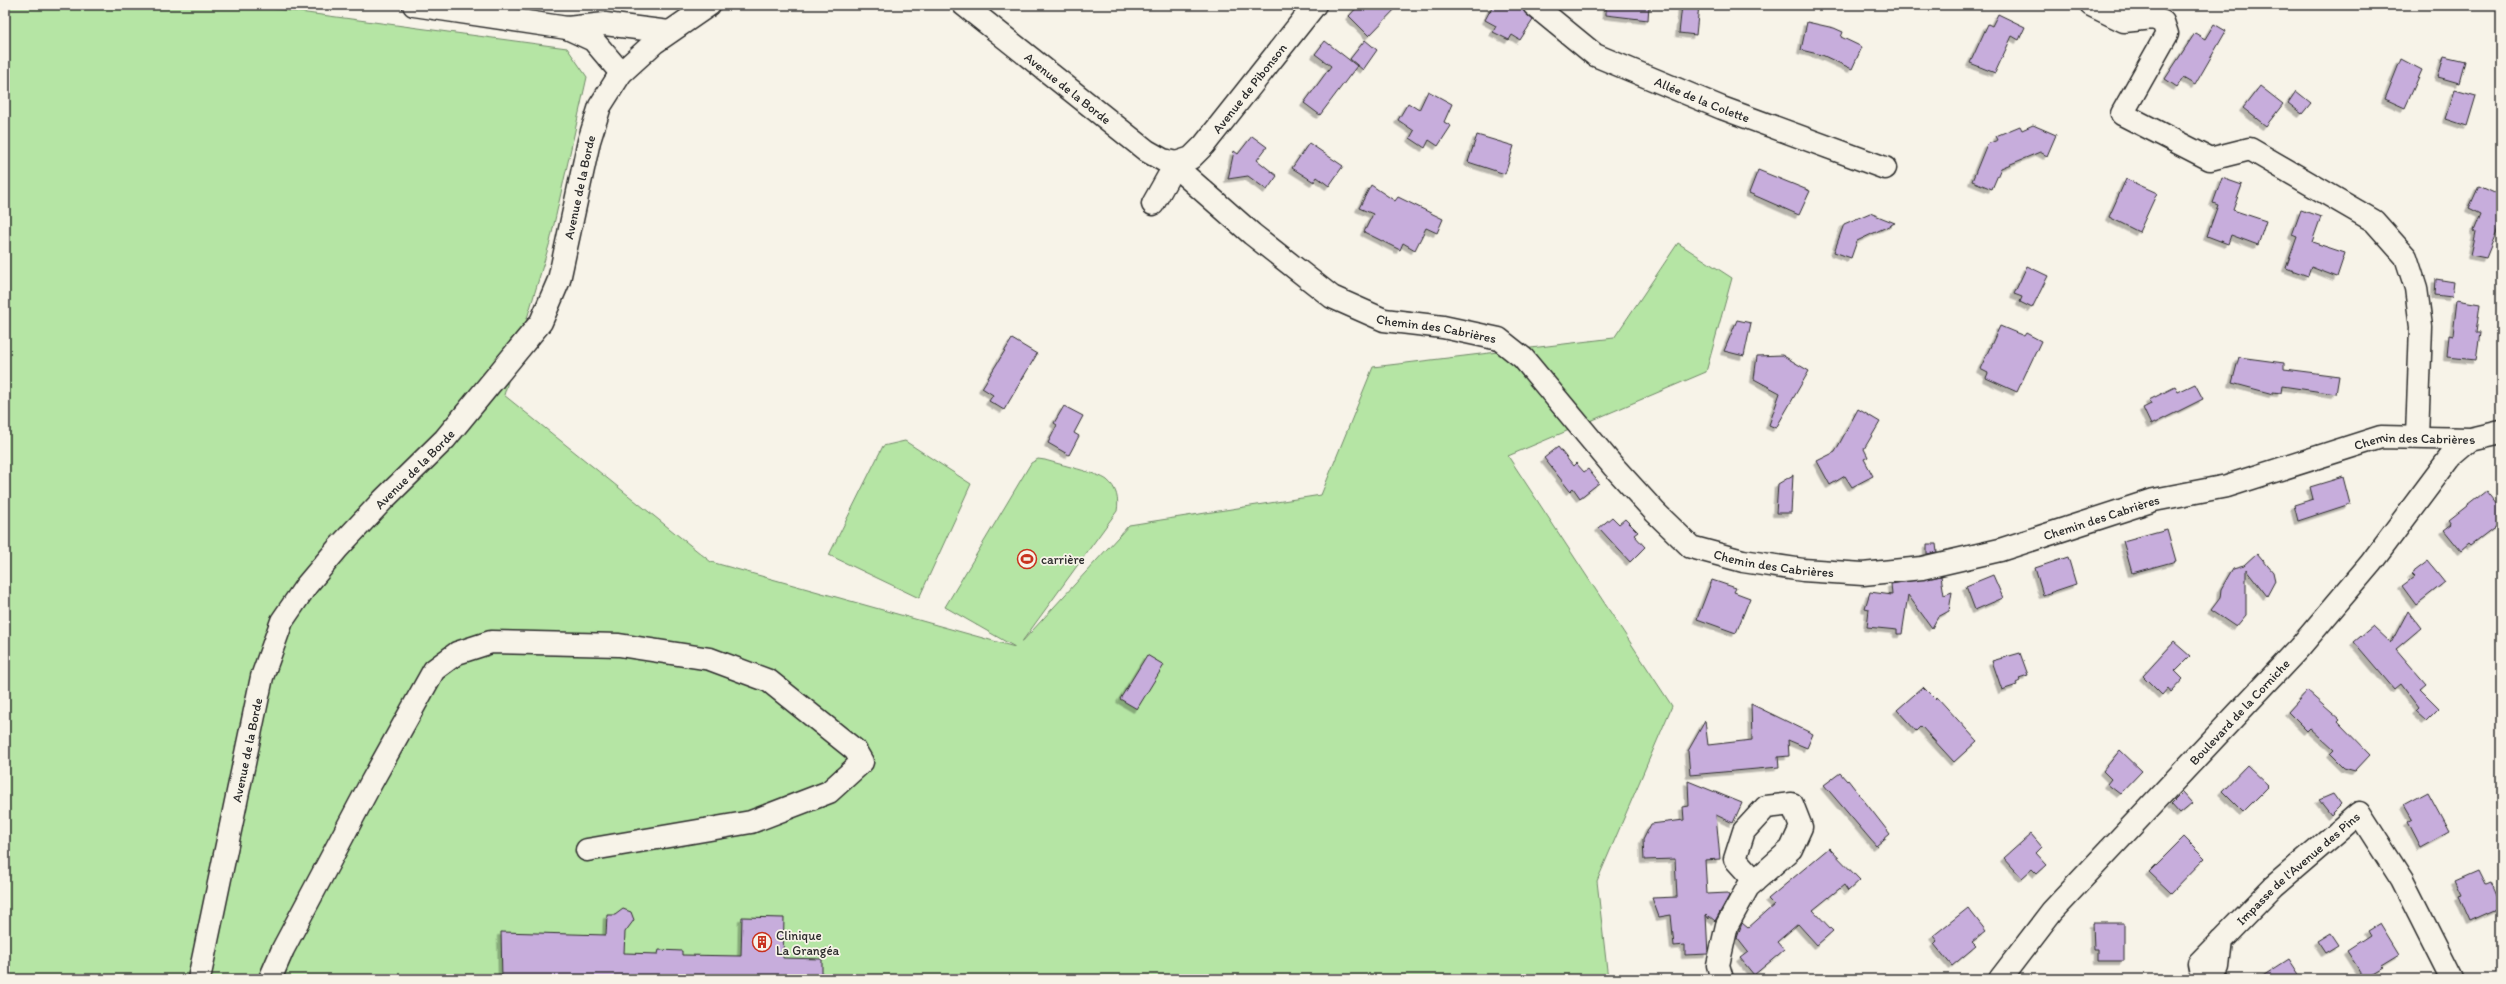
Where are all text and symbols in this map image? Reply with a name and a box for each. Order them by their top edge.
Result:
street label: Avenue de Pibonson [1209,40,1290,136]
street label: Avenue de la Borde [1022,49,1114,127]
street label: Allée de la Colette [1652,74,1752,126]
street label: Avenue de la Borde [561,133,598,241]
street label: Chemin des Cabrières [1374,310,1498,346]
street label: Avenue de la Borde [372,427,458,512]
street label: Chemin des Cabrières [2352,429,2476,453]
street label: Chemin des Cabrières [2041,492,2161,543]
street label: Chemin des Cabrières [1712,546,1834,580]
sports icon: carrière [1016,548,1038,570]
place label: carrière [1041,552,1085,567]
street label: Boulevard de la Corniche [2186,656,2293,768]
street label: Avenue de la Borde [229,697,265,803]
street label: Impasse de l'Avenue des Pins [2233,809,2363,928]
place label: Clinique La Grangéa [776,928,840,958]
building icon: Clinique La Grangéa [751,931,773,953]

